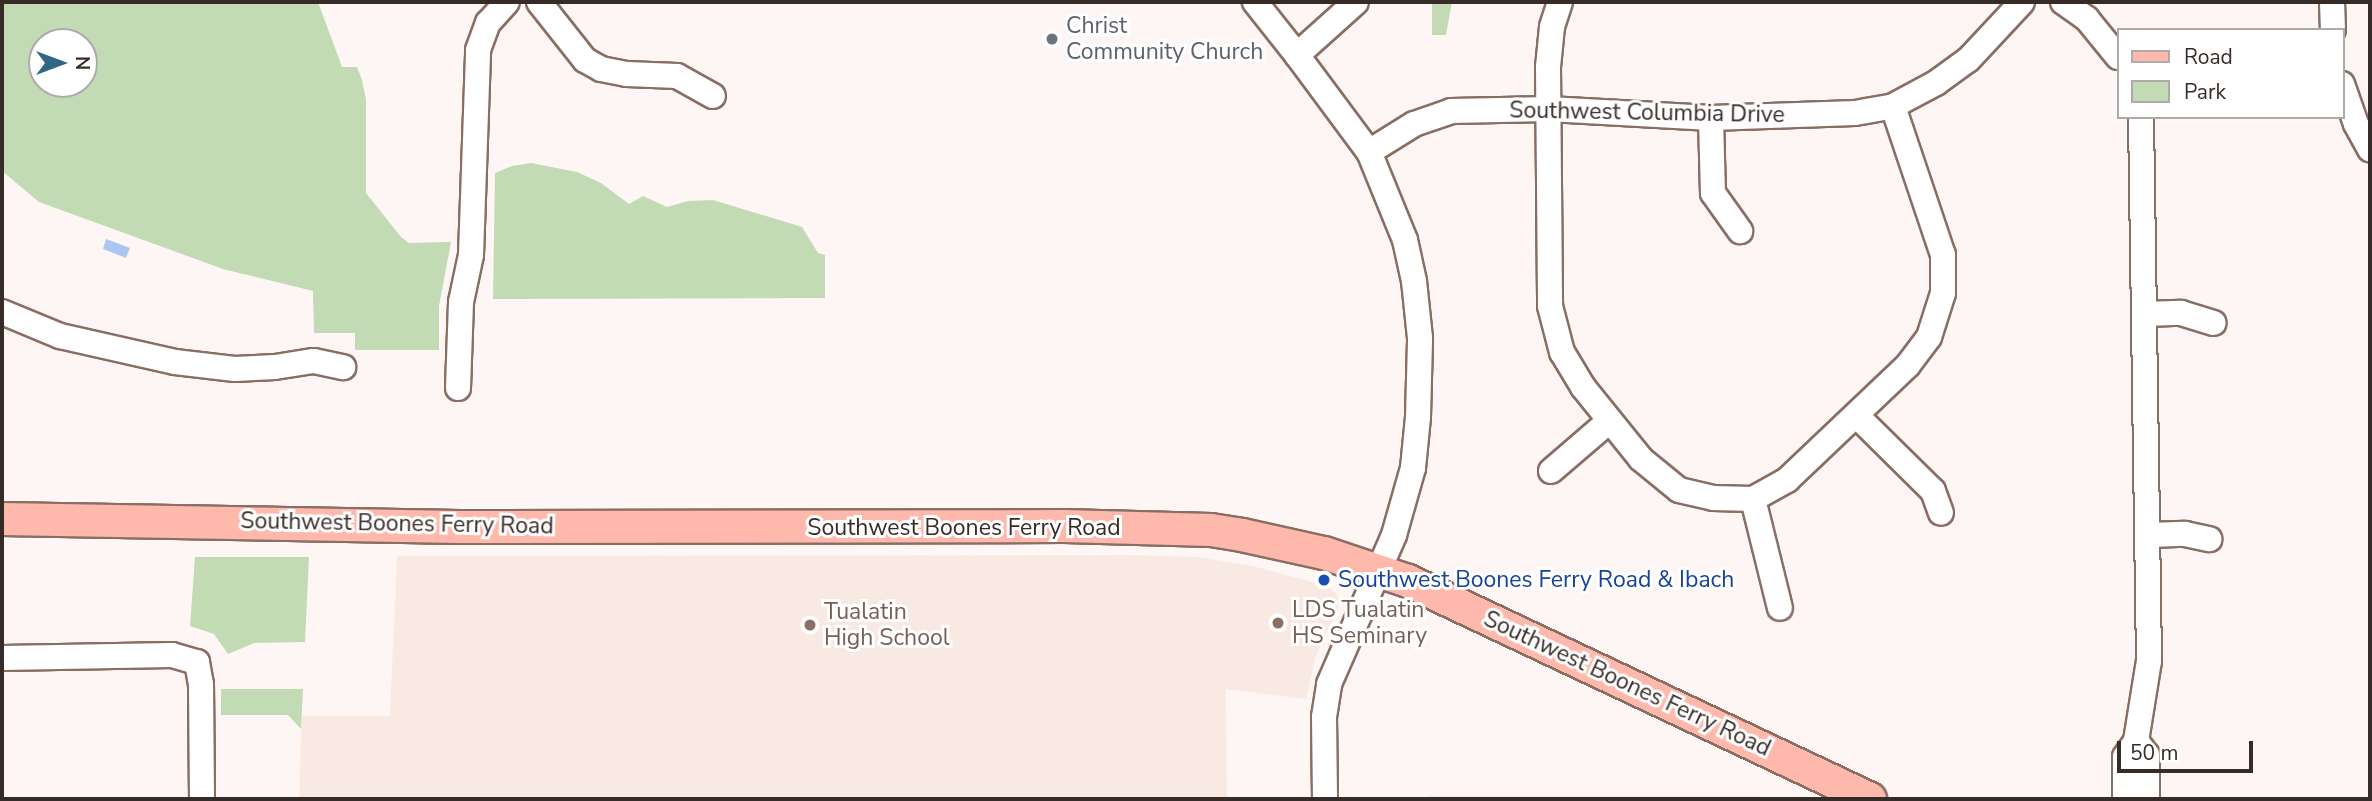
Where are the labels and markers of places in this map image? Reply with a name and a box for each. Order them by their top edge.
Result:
place label: Christ Community Church [1066,12,1263,66]
marker: Christ Community Church [1044,31,1060,47]
place label: Southwest Boones Ferry Road & Ibach [1338,566,1734,594]
marker: Southwest Boones Ferry Road & Ibach [1316,572,1332,588]
place label: LDS Tualatin HS Seminary [1292,596,1427,650]
place label: Tualatin High School [824,598,950,652]
marker: LDS Tualatin HS Seminary [1270,615,1286,631]
marker: Tualatin High School [802,617,818,633]

